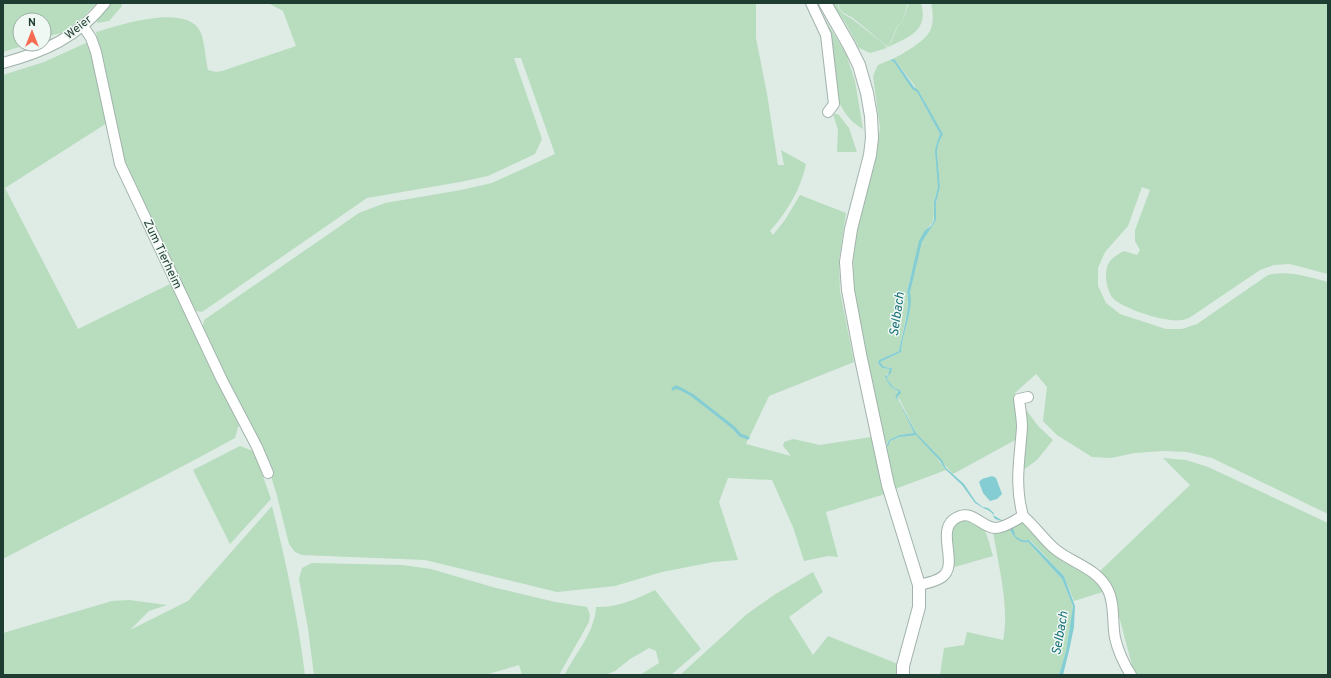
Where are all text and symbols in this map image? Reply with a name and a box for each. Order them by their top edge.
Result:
north arrow [12,12,52,52]
street label: Weier [62,12,96,44]
text: N [28,16,36,30]
street label: Zum Tierheim [139,217,185,292]
water label: Selbach [887,291,909,337]
water label: Selbach [1049,610,1073,657]

